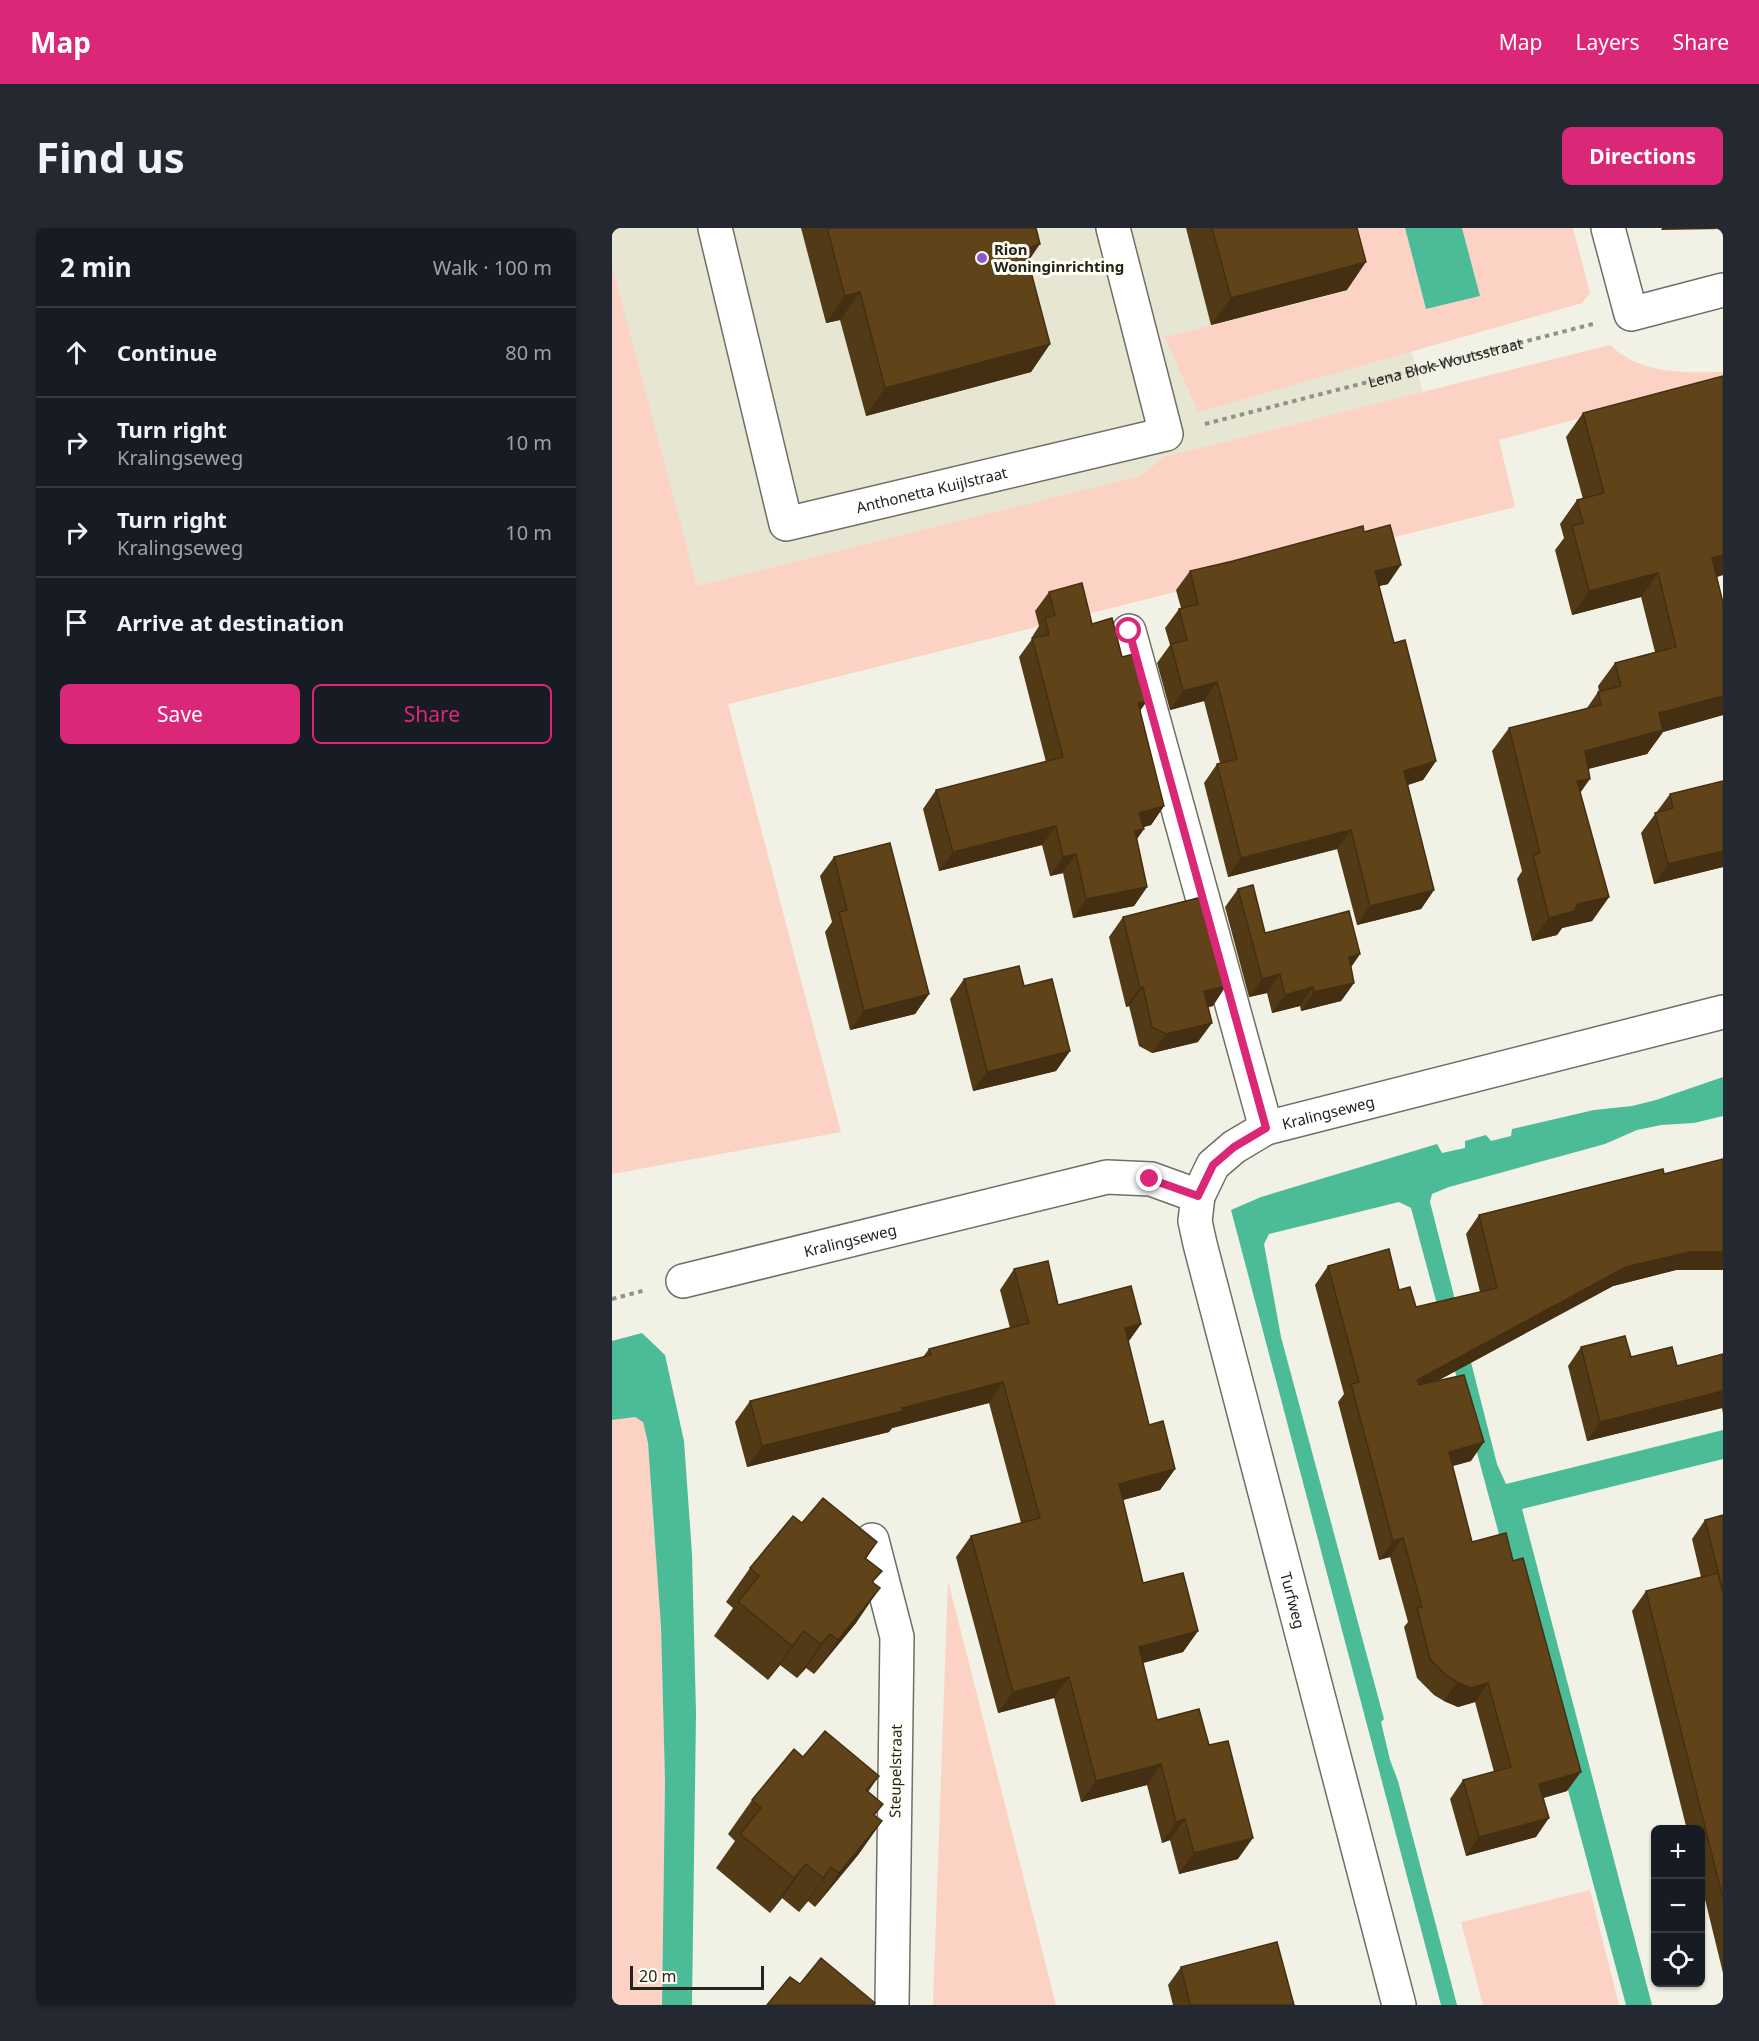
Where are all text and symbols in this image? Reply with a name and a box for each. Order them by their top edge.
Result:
text: Map [30,23,91,61]
text: Map [1499,28,1543,56]
text: Layers [1576,28,1640,56]
text: Share [1673,28,1729,56]
button: Directions [1562,127,1723,185]
text: Find us [36,128,185,185]
place label: Rion Woninginrichting [994,239,1124,276]
text: 2 min [60,249,132,285]
marker: Rion Woninginrichting [975,251,989,265]
text: Walk · 100 m [433,254,552,281]
street label: Lena Blok-Woutsstraat [1366,332,1525,392]
icon: ahead [60,336,93,369]
text: Continue [117,337,217,367]
text: 80 m [505,339,552,366]
text: Turn right [117,414,227,444]
icon: right [60,426,93,459]
text: 10 m [505,429,552,456]
text: Kralingseweg [117,444,243,471]
street label: Anthonetta Kuijlstraat [854,462,1010,517]
text: Turn right [117,504,227,534]
icon: right [60,516,93,549]
text: 10 m [505,519,552,546]
text: Kralingseweg [117,534,243,561]
icon: arrive [60,606,93,639]
text: Arrive at destination [117,607,344,637]
route start [1115,617,1141,643]
button: Save [60,684,300,744]
button: Share [312,684,552,744]
street label: Kralingseweg [1280,1091,1377,1134]
route end [1136,1165,1162,1191]
street label: Kralingseweg [802,1219,898,1261]
street label: Turfweg [1276,1570,1310,1631]
street label: Steupelstraat [884,1723,906,1818]
map controls [1651,1825,1705,1987]
button: + [1651,1825,1705,1879]
button: − [1651,1879,1705,1933]
button: locate [1651,1933,1705,1987]
scale bar [630,1963,764,1990]
text: 20 m [639,1965,676,1987]

